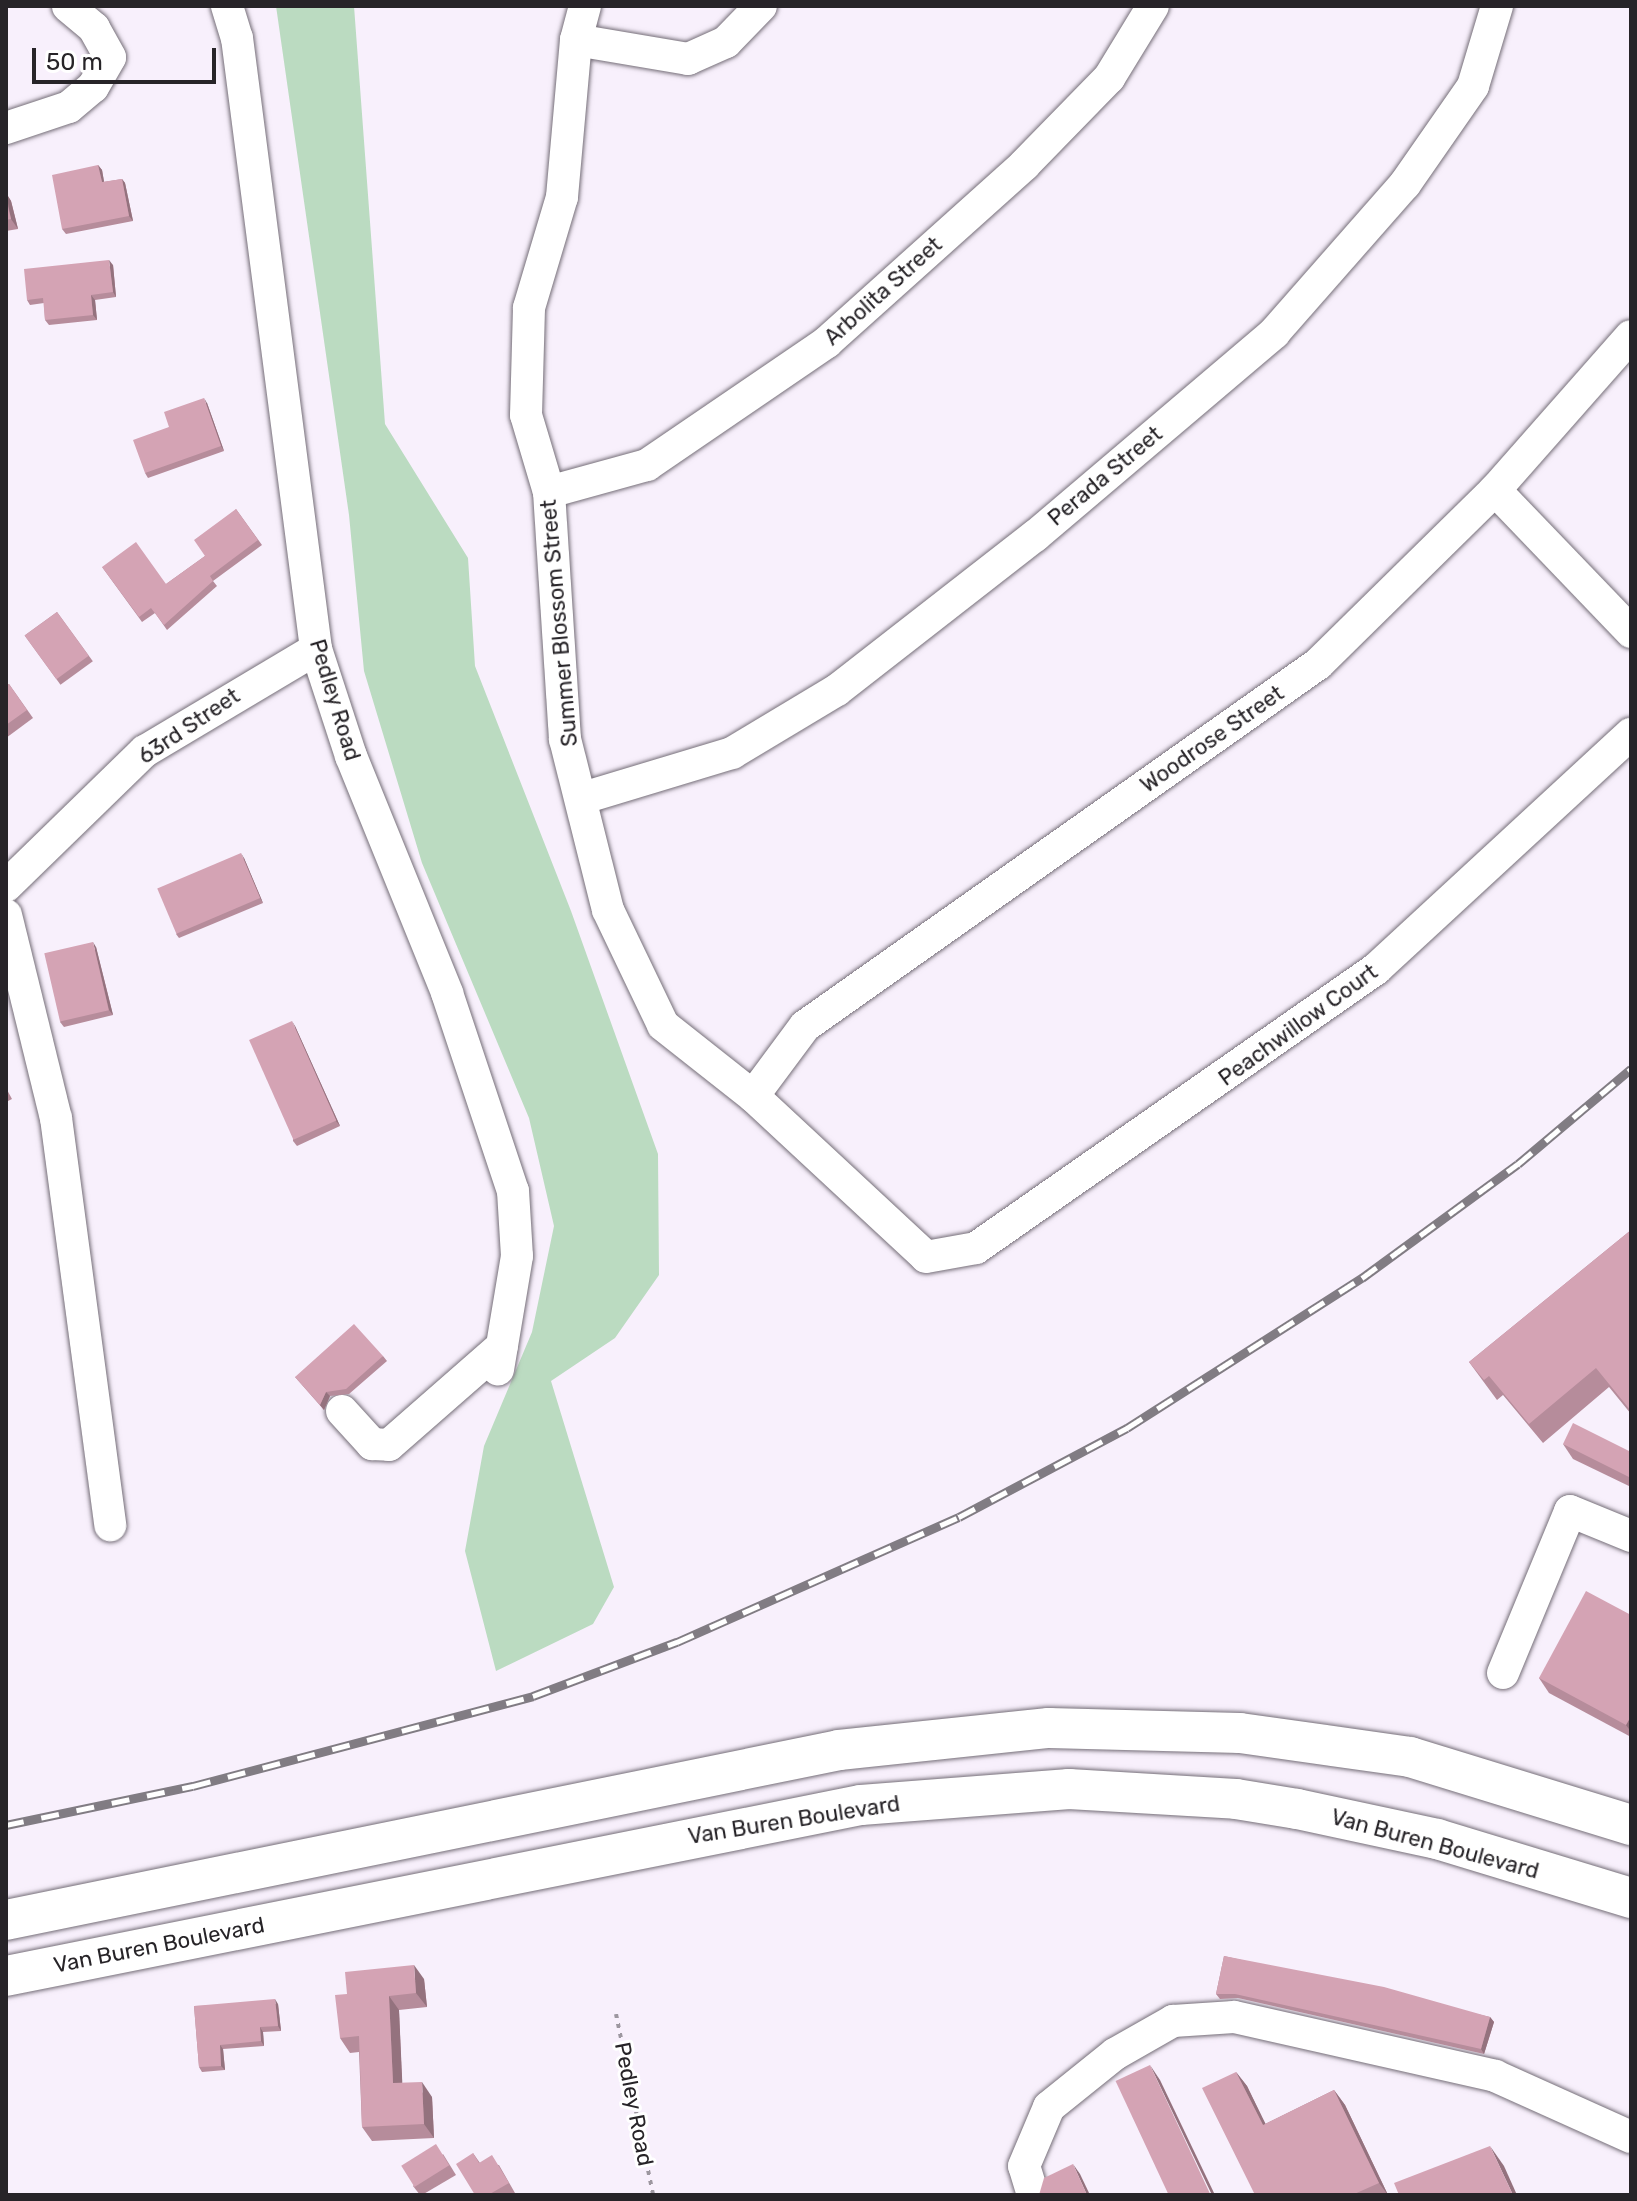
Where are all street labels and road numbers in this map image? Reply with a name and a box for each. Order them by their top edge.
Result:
street label: Arbolita Street [819,231,947,351]
street label: Perada Street [1043,421,1167,531]
street label: Summer Blossom Street [535,498,583,748]
street label: Pedley Road [304,636,366,764]
street label: Woodrose Street [1135,680,1289,798]
street label: 63rd Street [133,682,245,770]
street label: Peachwillow Court [1213,958,1383,1092]
street label: Van Buren Boulevard [686,1790,902,1850]
street label: Van Buren Boulevard [1328,1804,1542,1884]
street label: Van Buren Boulevard [51,1912,267,1978]
street label: Pedley Road [609,2039,659,2169]

